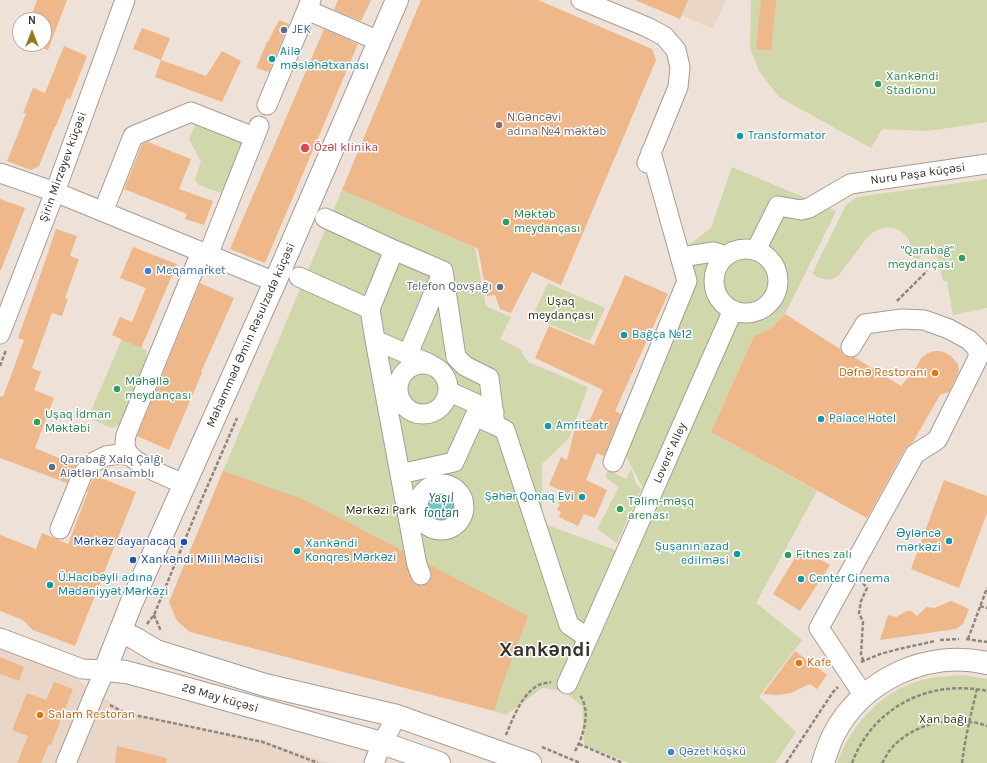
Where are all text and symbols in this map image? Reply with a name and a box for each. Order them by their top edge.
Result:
north arrow [12,12,52,52]
text: N [28,14,36,27]
place label: JEK [292,23,311,37]
marker: JEK [279,25,289,35]
place label: Ailə məsləhətxanası [280,45,369,73]
marker: Ailə məsləhətxanası [267,54,277,64]
place label: Xankəndi Stadionu [886,70,939,98]
marker: Xankəndi Stadionu [873,79,883,89]
street label: Şirin Mirzəyev küçəsi [36,110,90,224]
place label: N.Gəncəvi adına №4 məktəb [507,111,606,139]
marker: N.Gəncəvi adına №4 məktəb [494,120,504,130]
place label: Transformator [748,129,826,143]
marker: Transformator [735,131,745,141]
place label: Özəl klinika [314,141,378,155]
marker: Özəl klinika [299,142,311,154]
street label: Nuru Paşa küçəsi [870,160,966,188]
place label: Məktəb meydançası [514,208,581,236]
marker: Məktəb meydançası [501,217,511,227]
street label: Məhəmməd Əmin Rəsulzadə küçəsi [204,241,298,429]
place label: "Qarabağ" meydançası [887,244,954,272]
marker: "Qarabağ" meydançası [957,253,967,263]
place label: Meqamarket [156,264,226,278]
marker: Meqamarket [143,266,153,276]
place label: Telefon Qovşağı [407,280,492,294]
marker: Telefon Qovşağı [495,282,505,292]
park label: Uşaq meydançası [528,295,594,323]
place label: Bağça №12 [632,328,692,342]
marker: Bağça №12 [619,330,629,340]
place label: Dəfnə Restoranı [839,366,927,380]
marker: Dəfnə Restoranı [930,368,940,378]
place label: Məhəllə meydançası [125,375,192,403]
marker: Məhəllə meydançası [112,384,122,394]
place label: Uşaq İdman Məktəbi [45,408,111,436]
place label: Palace Hotel [829,412,896,426]
marker: Palace Hotel [816,414,826,424]
marker: Uşaq İdman Məktəbi [32,417,42,427]
place label: Amfiteatr [556,419,608,433]
street label: Lovers' Alley [650,420,690,486]
marker: Amfiteatr [543,421,553,431]
place label: Qarabağ Xalq Çalğı Alətləri Ansamblı [60,453,164,481]
marker: Qarabağ Xalq Çalğı Alətləri Ansamblı [47,462,57,472]
water label: Yaşıl fontan [423,490,459,521]
place label: Şəhər Qonaq Evi [485,490,574,504]
marker: Şəhər Qonaq Evi [577,492,587,502]
place label: Təlim-məşq arenası [628,495,694,523]
park label: Mərkəzi Park [345,504,417,518]
marker: Təlim-məşq arenası [615,504,625,514]
place label: Əyləncə mərkəzi [896,527,941,555]
place label: Mərkəz dayanacaq [73,535,176,549]
marker: Əyləncə mərkəzi [944,536,954,546]
marker: Mərkəz dayanacaq [179,537,189,547]
place label: Xankəndi Konqres Mərkəzi [305,537,397,565]
place label: Şuşanın azad edilməsi [655,540,729,568]
marker: Xankəndi Konqres Mərkəzi [292,546,302,556]
place label: Fitnes zalı [796,548,852,562]
marker: Şuşanın azad edilməsi [732,549,742,559]
marker: Fitnes zalı [783,550,793,560]
place label: Xankəndi Milli Məclisi [141,553,263,567]
marker: Xankəndi Milli Məclisi [128,555,138,565]
place label: Ü.Hacıbəyli adına Mədəniyyət Mərkəzi [58,571,169,599]
place label: Center Cinema [809,572,890,586]
marker: Center Cinema [796,574,806,584]
marker: Ü.Hacıbəyli adına Mədəniyyət Mərkəzi [45,580,55,590]
district label: Xankəndi [499,638,591,662]
place label: Kafe [807,656,831,670]
marker: Kafe [794,658,804,668]
street label: 28 May küçəsi [180,680,260,716]
place label: Salam Restoran [48,708,135,722]
marker: Salam Restoran [35,710,45,720]
park label: Xan bağı [919,713,967,727]
place label: Qəzet köşkü [679,745,746,759]
marker: Qəzet köşkü [666,747,676,757]

